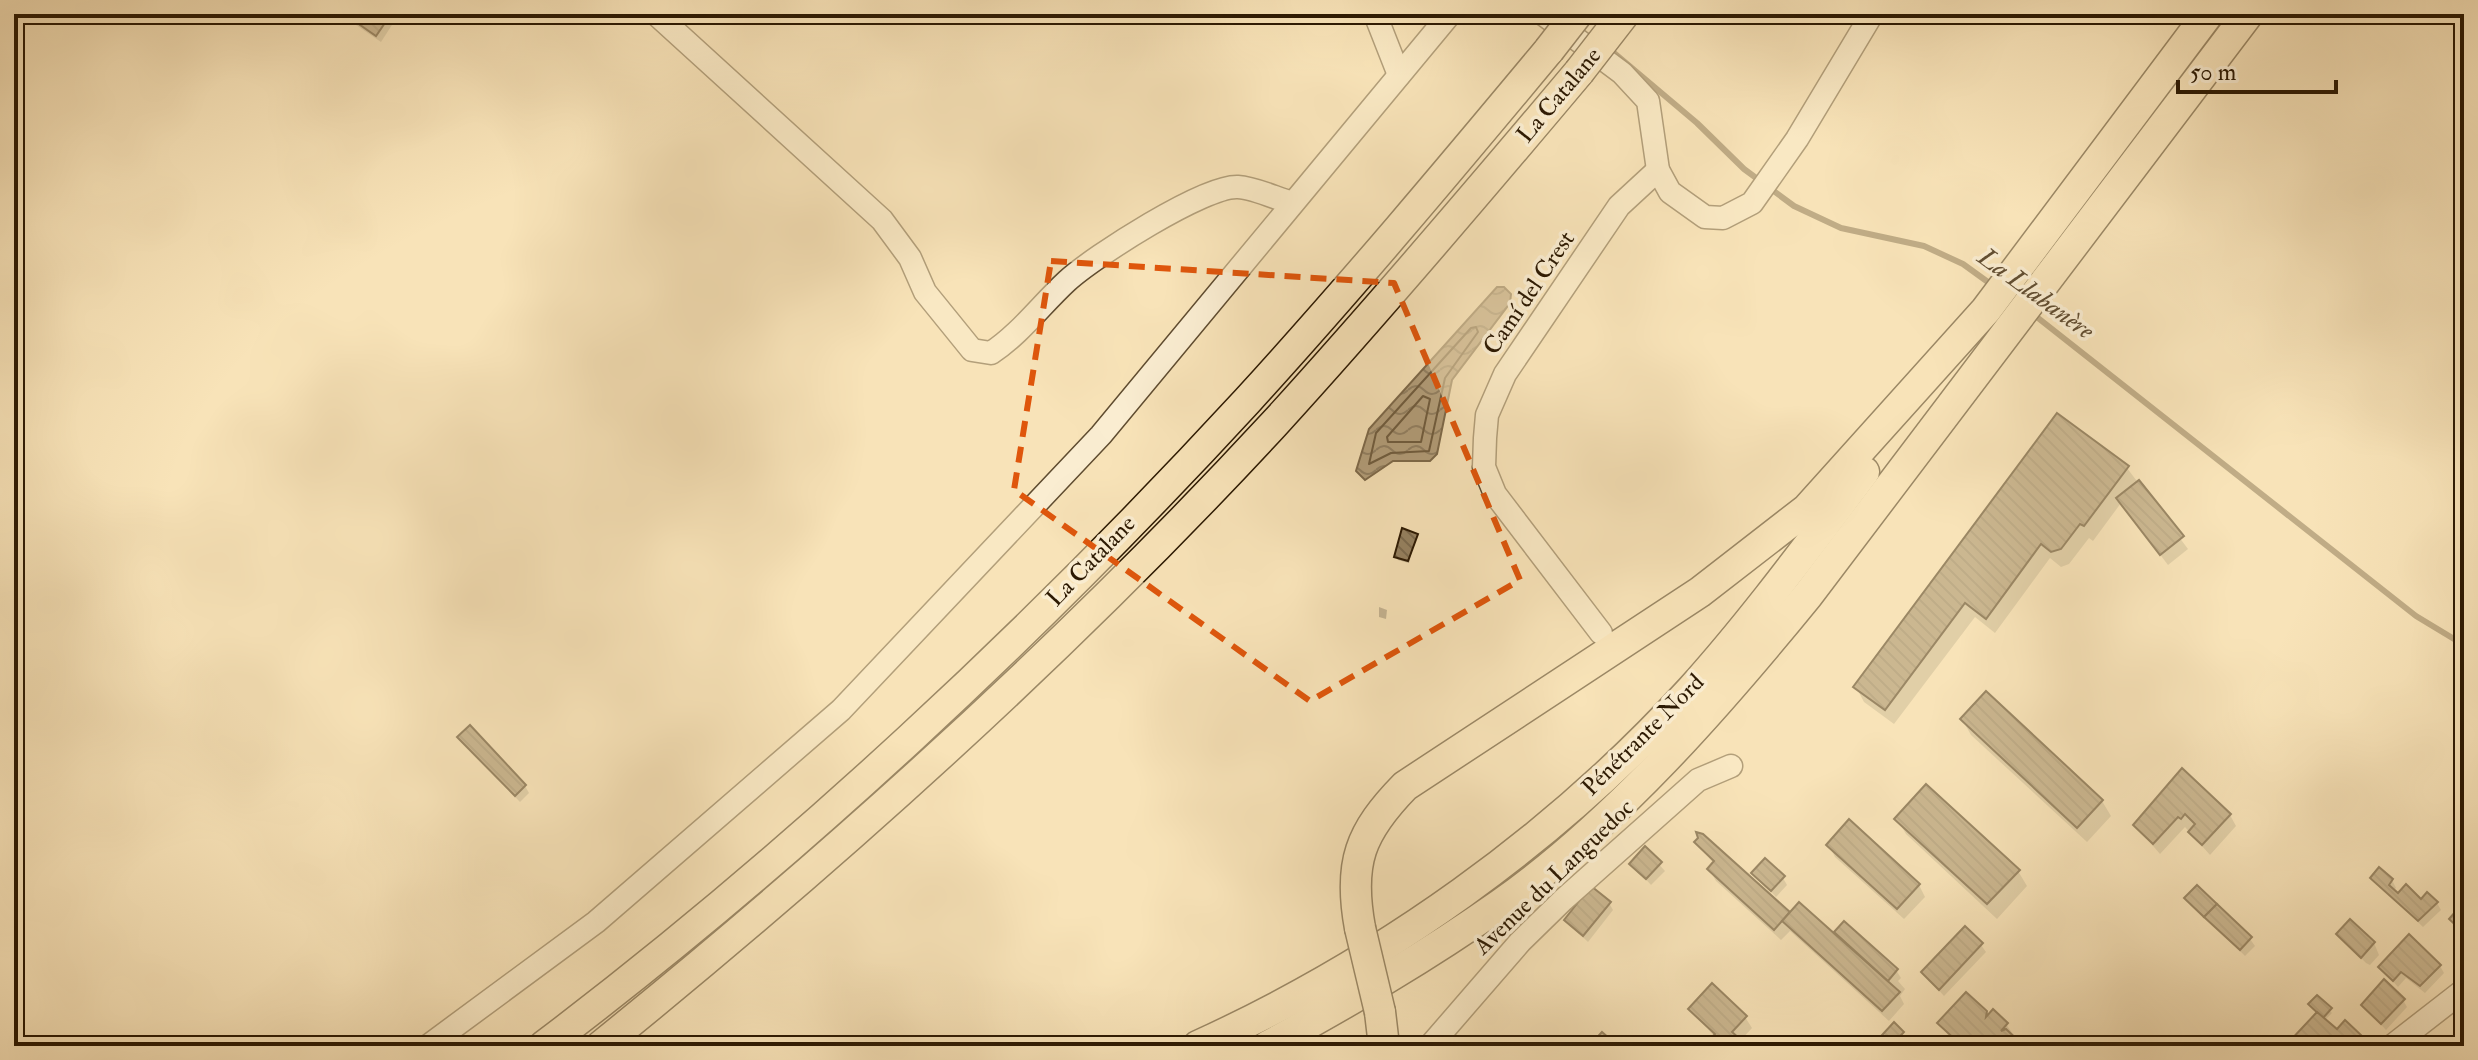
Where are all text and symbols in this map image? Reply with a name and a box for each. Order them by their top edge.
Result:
street label: La Catalane [1510,41,1608,149]
scale bar [2178,44,2336,94]
text: 50 m [2190,57,2237,88]
street label: Camí del Crest [1476,225,1582,361]
water label: La Llabanère [1971,241,2101,347]
street label: La Catalane [1040,509,1142,613]
street label: Pénétrante Nord [1575,667,1711,803]
street label: Avenue du Languedoc [1467,792,1641,962]

